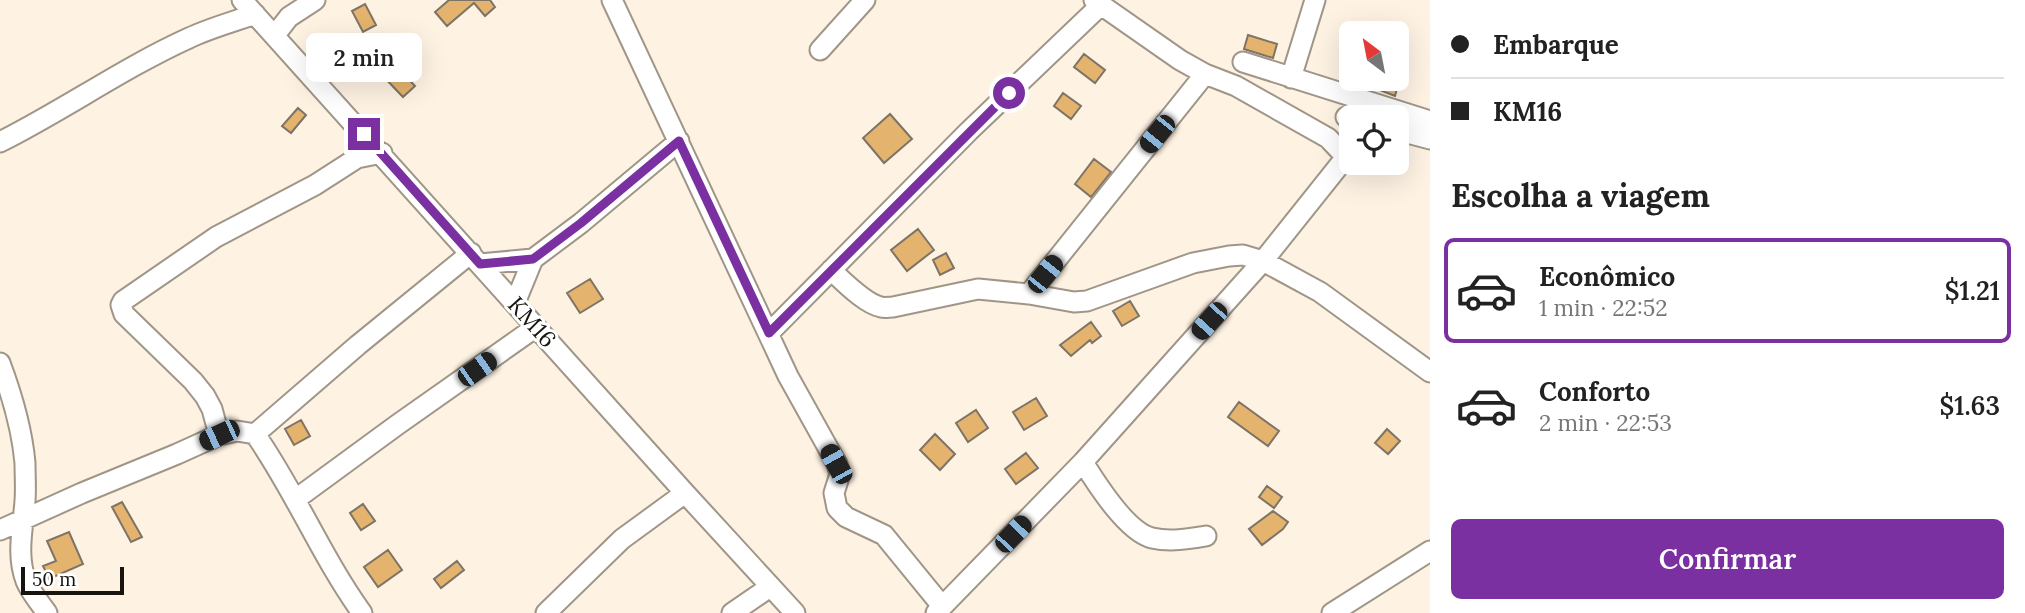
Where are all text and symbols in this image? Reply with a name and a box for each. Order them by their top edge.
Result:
north arrow [1339,21,1409,91]
map controls [1339,21,1409,175]
text: Embarque [1493,28,1619,61]
callout: 2 min [306,32,422,82]
text: 2 min [334,43,394,72]
route start [993,77,1025,109]
text: KM16 [1493,95,1562,128]
button: locate [1339,105,1409,175]
car [1136,111,1179,157]
route end [348,118,380,150]
text: Escolha a viagem [1451,175,1710,216]
car [1024,251,1067,297]
icon: car [1455,259,1518,322]
text: Econômico [1539,260,1675,293]
text: $1.21 [1945,274,2000,307]
street label: KM16 [502,290,563,353]
text: 1 min · 22:52 [1539,293,1668,322]
car [1188,298,1231,344]
car [454,348,501,390]
icon: car [1455,374,1518,437]
text: Conforto [1539,375,1650,408]
text: $1.63 [1939,389,2000,422]
text: 2 min · 22:53 [1539,408,1672,437]
car [196,417,243,453]
car [817,441,856,487]
car [991,512,1036,556]
button: Confirmar [1451,519,2004,599]
scale bar [21,564,124,596]
text: 50 m [32,567,76,591]

